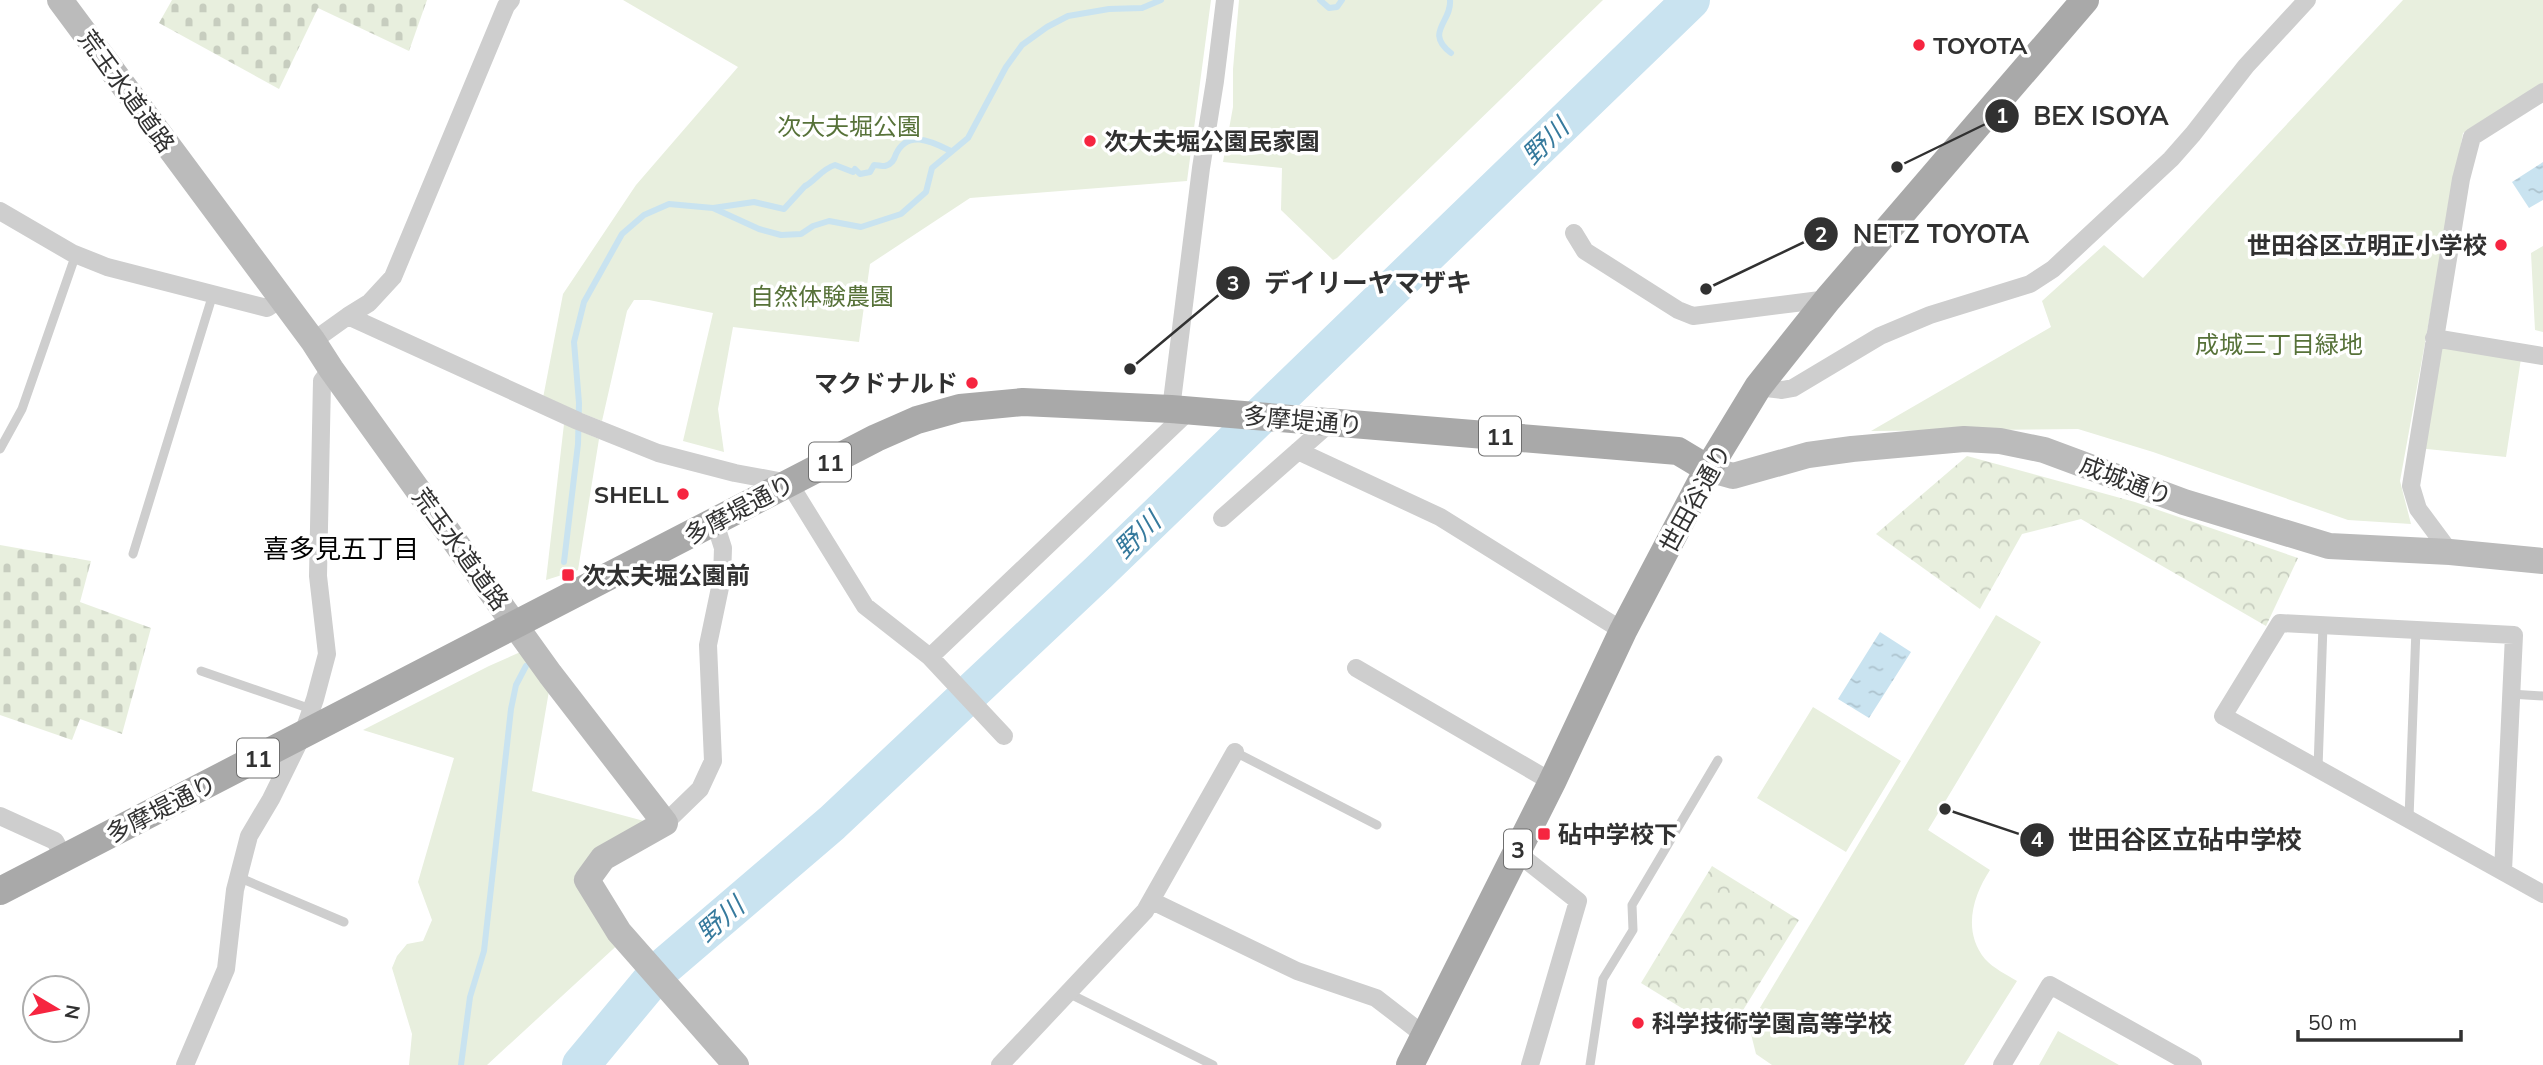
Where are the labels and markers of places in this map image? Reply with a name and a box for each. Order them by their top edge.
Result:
place label: TOYOTA [1933,30,2028,60]
marker: TOYOTA [1911,37,1927,53]
callout: BEX ISOYA [1984,93,2183,140]
place label: 次大夫堀公園民家園 [1104,126,1320,156]
marker: 次大夫堀公園民家園 [1082,133,1098,149]
callout: NETZ TOYOTA [1804,211,2043,258]
place label: 世田谷区立明正小学校 [2247,230,2487,260]
marker: 世田谷区立明正小学校 [2493,237,2509,253]
callout: デイリーヤマザキ [1215,260,1486,307]
place label: マクドナルド [814,368,958,398]
marker: マクドナルド [964,375,980,391]
place label: SHELL [594,479,669,509]
marker: SHELL [675,486,691,502]
place label: 次太夫堀公園前 [582,560,750,590]
marker: 次太夫堀公園前 [560,567,576,583]
callout: 世田谷区立砧中学校 [2019,816,2316,863]
place label: 砧中学校下 [1558,819,1678,849]
marker: 砧中学校下 [1536,826,1552,842]
place label: 科学技術学園高等学校 [1652,1008,1892,1038]
marker: 科学技術学園高等学校 [1630,1015,1646,1031]

